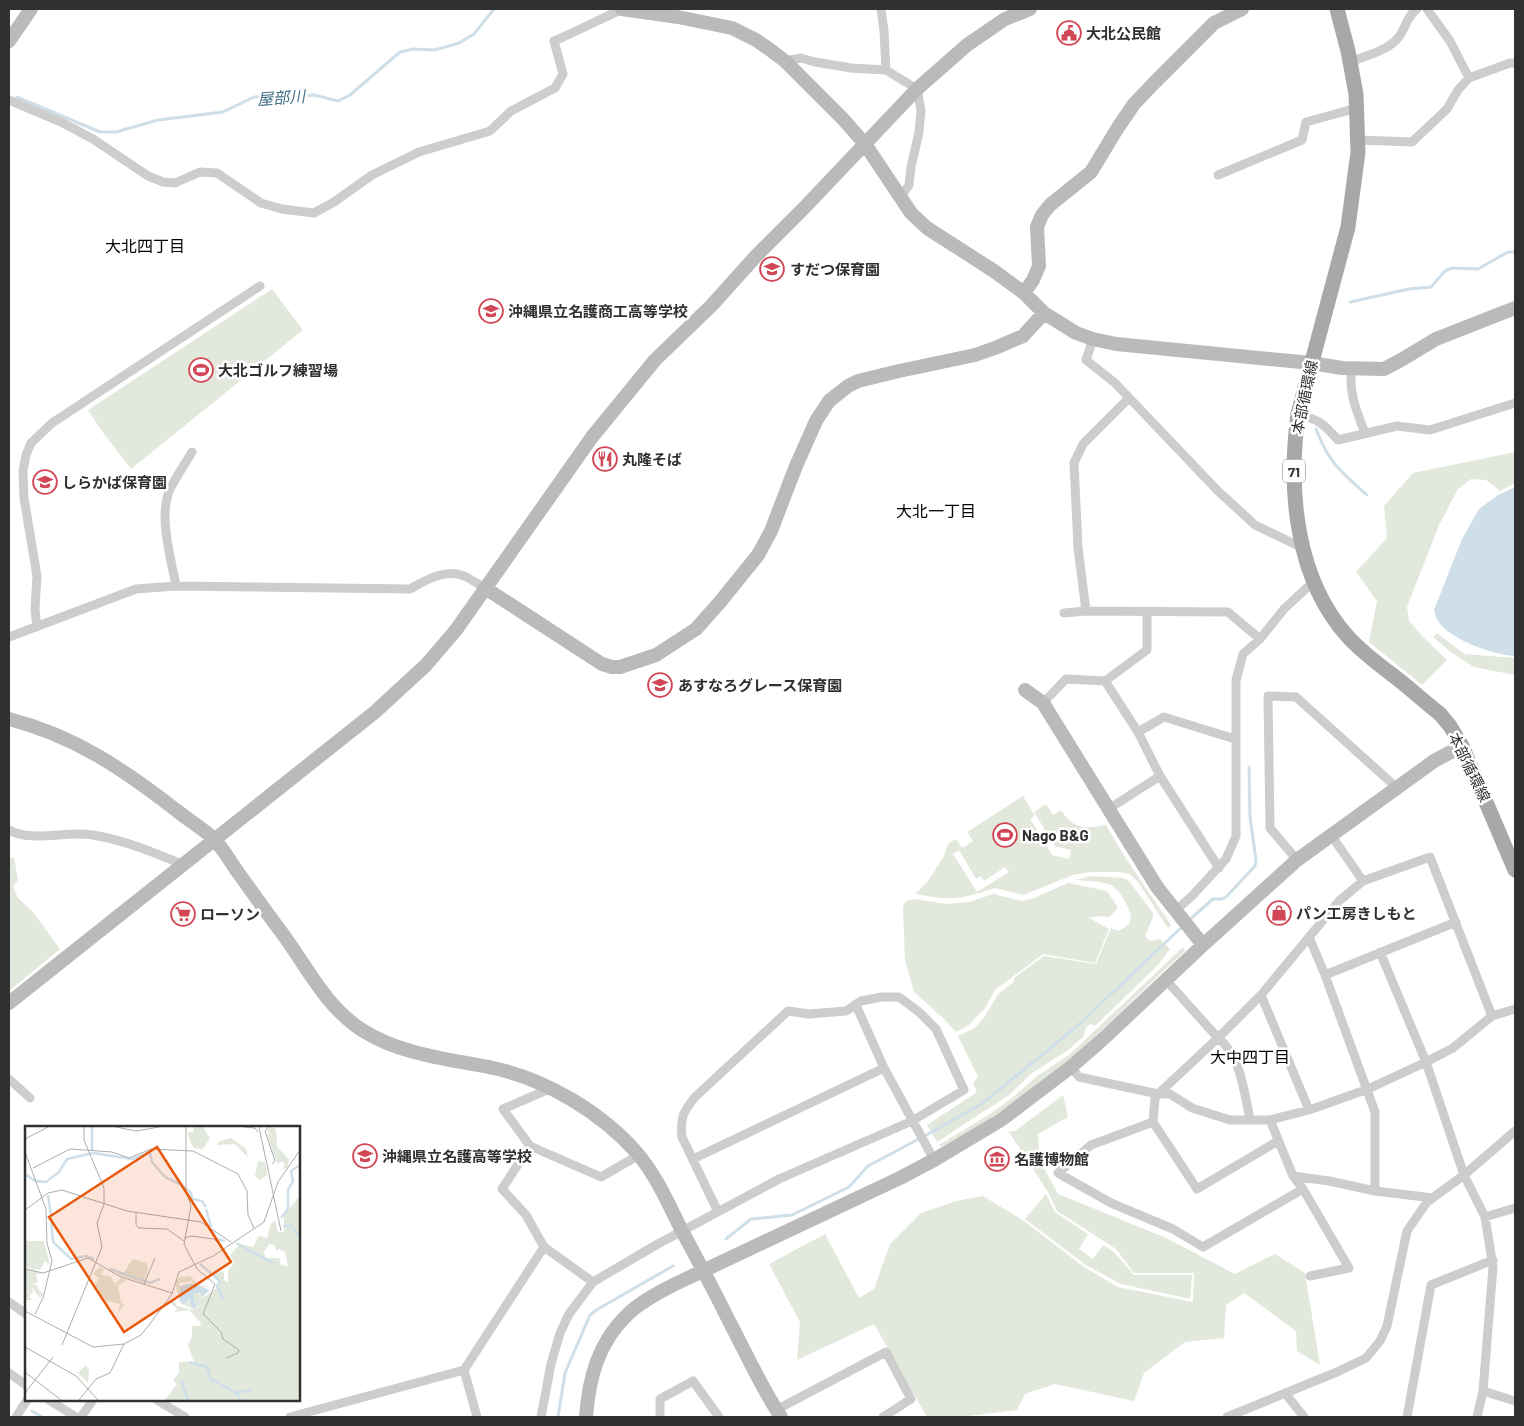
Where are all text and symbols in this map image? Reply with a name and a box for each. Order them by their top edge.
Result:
public building icon: 大北公民館 [1056,20,1082,46]
place label: 大北公民館 [1086,24,1161,42]
water label: 屋部川 [256,86,308,108]
district label: 大北四丁目 [105,236,185,255]
school or university icon: すだつ保育園 [759,256,785,282]
place label: すだつ保育園 [790,260,880,278]
school or university icon: 沖縄県立名護商工高等学校 [478,298,504,324]
place label: 沖縄県立名護商工高等学校 [508,302,688,320]
sports icon: 大北ゴルフ練習場 [188,357,214,383]
street label: 本部循環線 [1287,358,1321,436]
place label: 大北ゴルフ練習場 [218,361,338,379]
restaurant icon: 丸隆そば [592,446,618,472]
place label: 丸隆そば [622,450,682,468]
road number: 71 [1283,460,1305,482]
school or university icon: しらかば保育園 [32,469,58,495]
place label: しらかば保育園 [62,473,167,491]
district label: 大北一丁目 [896,501,976,520]
school or university icon: あすなろグレース保育園 [647,672,673,698]
place label: あすなろグレース保育園 [678,676,842,694]
street label: 本部循環線 [1445,729,1495,805]
sports icon: Nago B&G [992,822,1018,848]
place label: Nago B&G [1022,826,1089,844]
shop icon: パン工房きしもと [1266,900,1292,926]
supermarket icon: ローソン [170,901,196,927]
place label: パン工房きしもと [1296,904,1416,922]
place label: ローソン [200,905,260,923]
district label: 大中四丁目 [1210,1047,1290,1066]
inset map [25,1126,300,1401]
school or university icon: 沖縄県立名護高等学校 [352,1143,378,1169]
museum icon: 名護博物館 [984,1146,1010,1172]
place label: 沖縄県立名護高等学校 [382,1147,532,1165]
place label: 名護博物館 [1014,1150,1089,1168]

